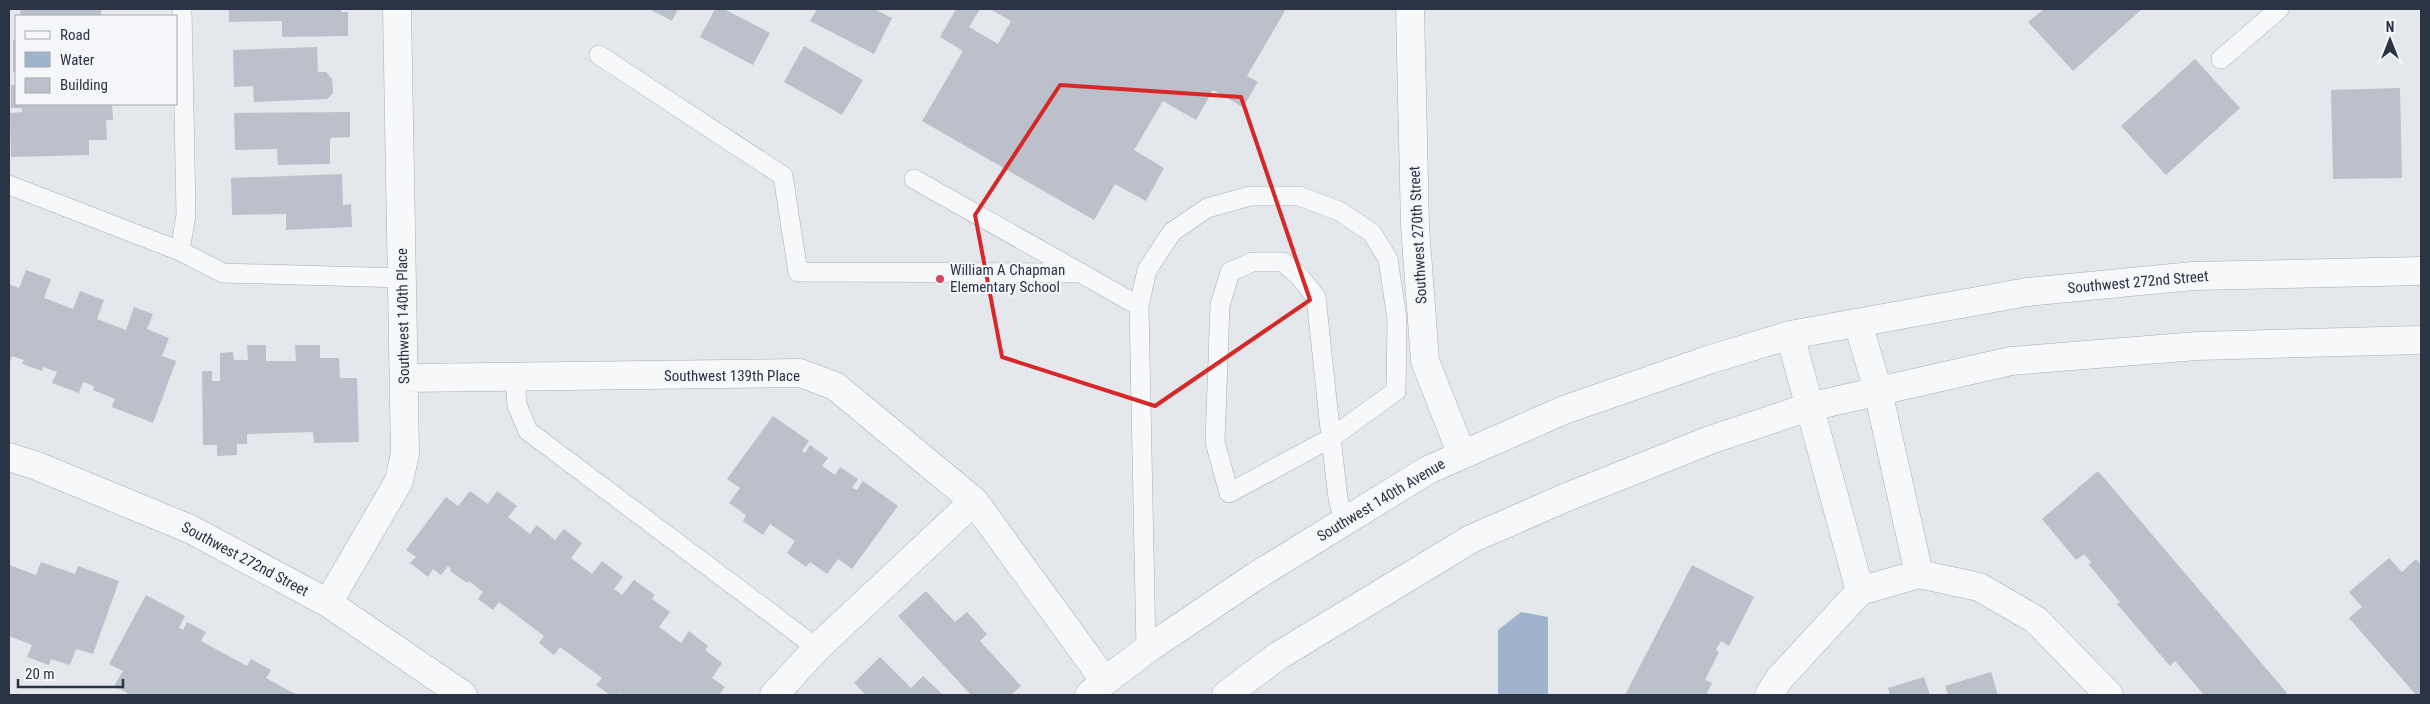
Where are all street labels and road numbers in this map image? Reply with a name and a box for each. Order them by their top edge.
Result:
street label: Southwest 270th Street [1405,166,1431,304]
street label: Southwest 140th Place [393,248,413,384]
street label: Southwest 272nd Street [2067,267,2209,297]
street label: Southwest 139th Place [664,367,800,385]
street label: Southwest 140th Avenue [1314,455,1448,545]
street label: Southwest 272nd Street [178,518,312,600]

